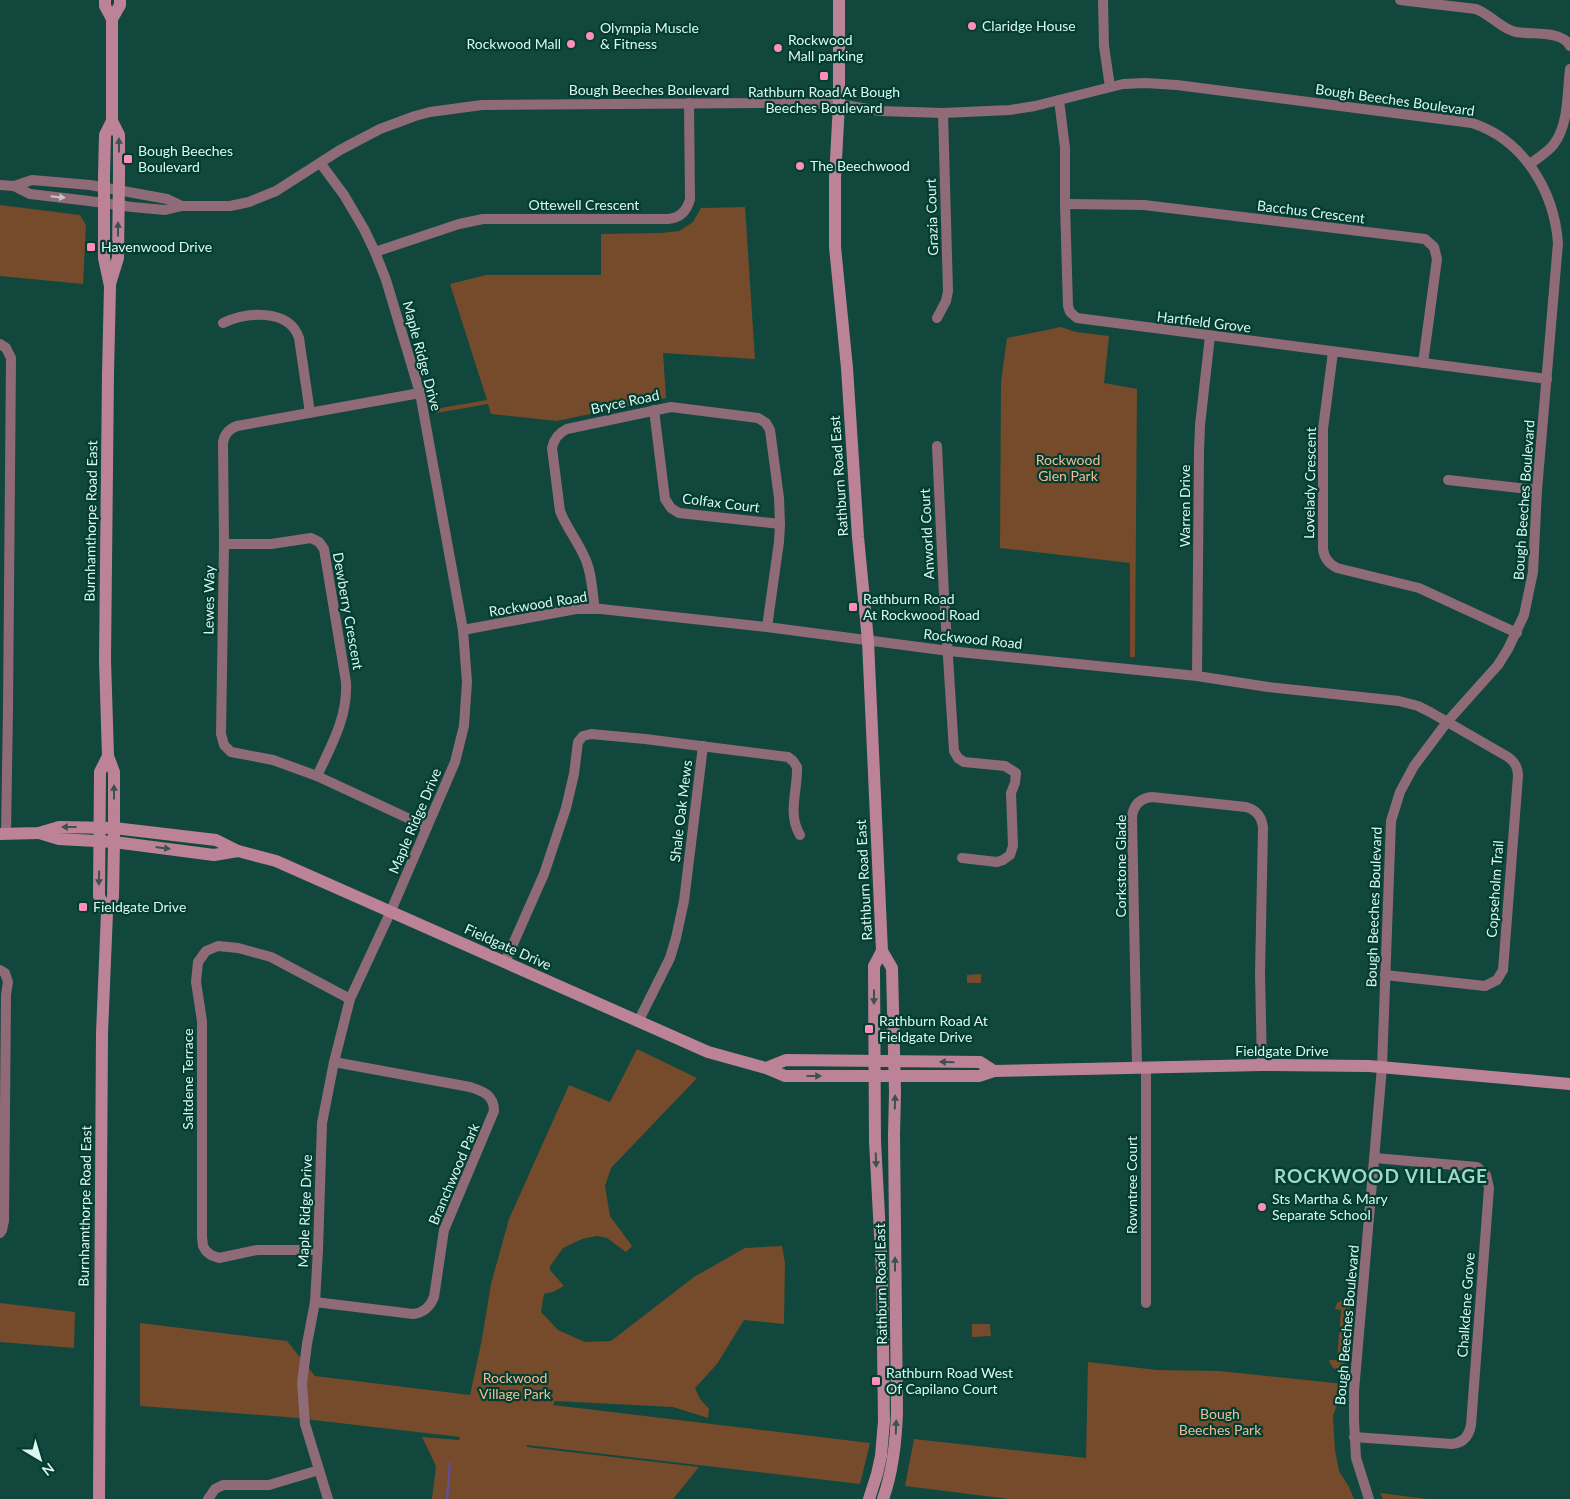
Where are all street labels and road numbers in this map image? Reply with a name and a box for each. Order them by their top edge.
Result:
street label: Bough Beeches Boulevard [1314,80,1476,119]
street label: Bough Beeches Boulevard [569,81,729,98]
street label: Grazia Court [922,178,941,256]
street label: Ottewell Crescent [529,196,639,213]
street label: Bacchus Crescent [1256,196,1366,227]
street label: Maple Ridge Drive [400,299,445,413]
street label: Hartfield Grove [1156,307,1252,336]
street label: Bryce Road [589,386,661,417]
street label: Rathburn Road East [826,415,851,537]
street label: Bough Beeches Boulevard [1509,419,1538,581]
street label: Lovelady Crescent [1300,427,1319,539]
street label: Burnhamthorpe Road East [81,440,100,602]
street label: Warren Drive [1176,465,1193,547]
street label: Anworld Court [916,488,937,580]
street label: Colfax Court [681,489,761,516]
street label: Dewberry Crescent [330,551,367,671]
street label: Lewes Way [199,564,218,635]
street label: Rockwood Road [488,587,588,620]
street label: Rockwood Road [923,625,1023,652]
street label: Shale Oak Mews [666,759,695,863]
street label: Maple Ridge Drive [385,765,444,876]
street label: Corkstone Glade [1112,815,1129,917]
street label: Rathburn Road East [852,819,875,941]
street label: Bough Beeches Boulevard [1362,826,1385,988]
street label: Copseholm Trail [1483,840,1506,938]
street label: Fieldgate Drive [462,920,554,973]
street label: Saltdene Terrace [179,1028,196,1130]
street label: Fieldgate Drive [1235,1042,1329,1059]
street label: Branchwood Park [424,1120,483,1227]
street label: Burnhamthorpe Road East [75,1125,94,1287]
street label: Rowntree Court [1123,1136,1140,1234]
street label: Maple Ridge Drive [294,1154,315,1268]
street label: Rathburn Road East [871,1223,890,1345]
street label: Bough Beeches Boulevard [1331,1244,1362,1406]
street label: Chalkdene Grove [1453,1252,1478,1358]

